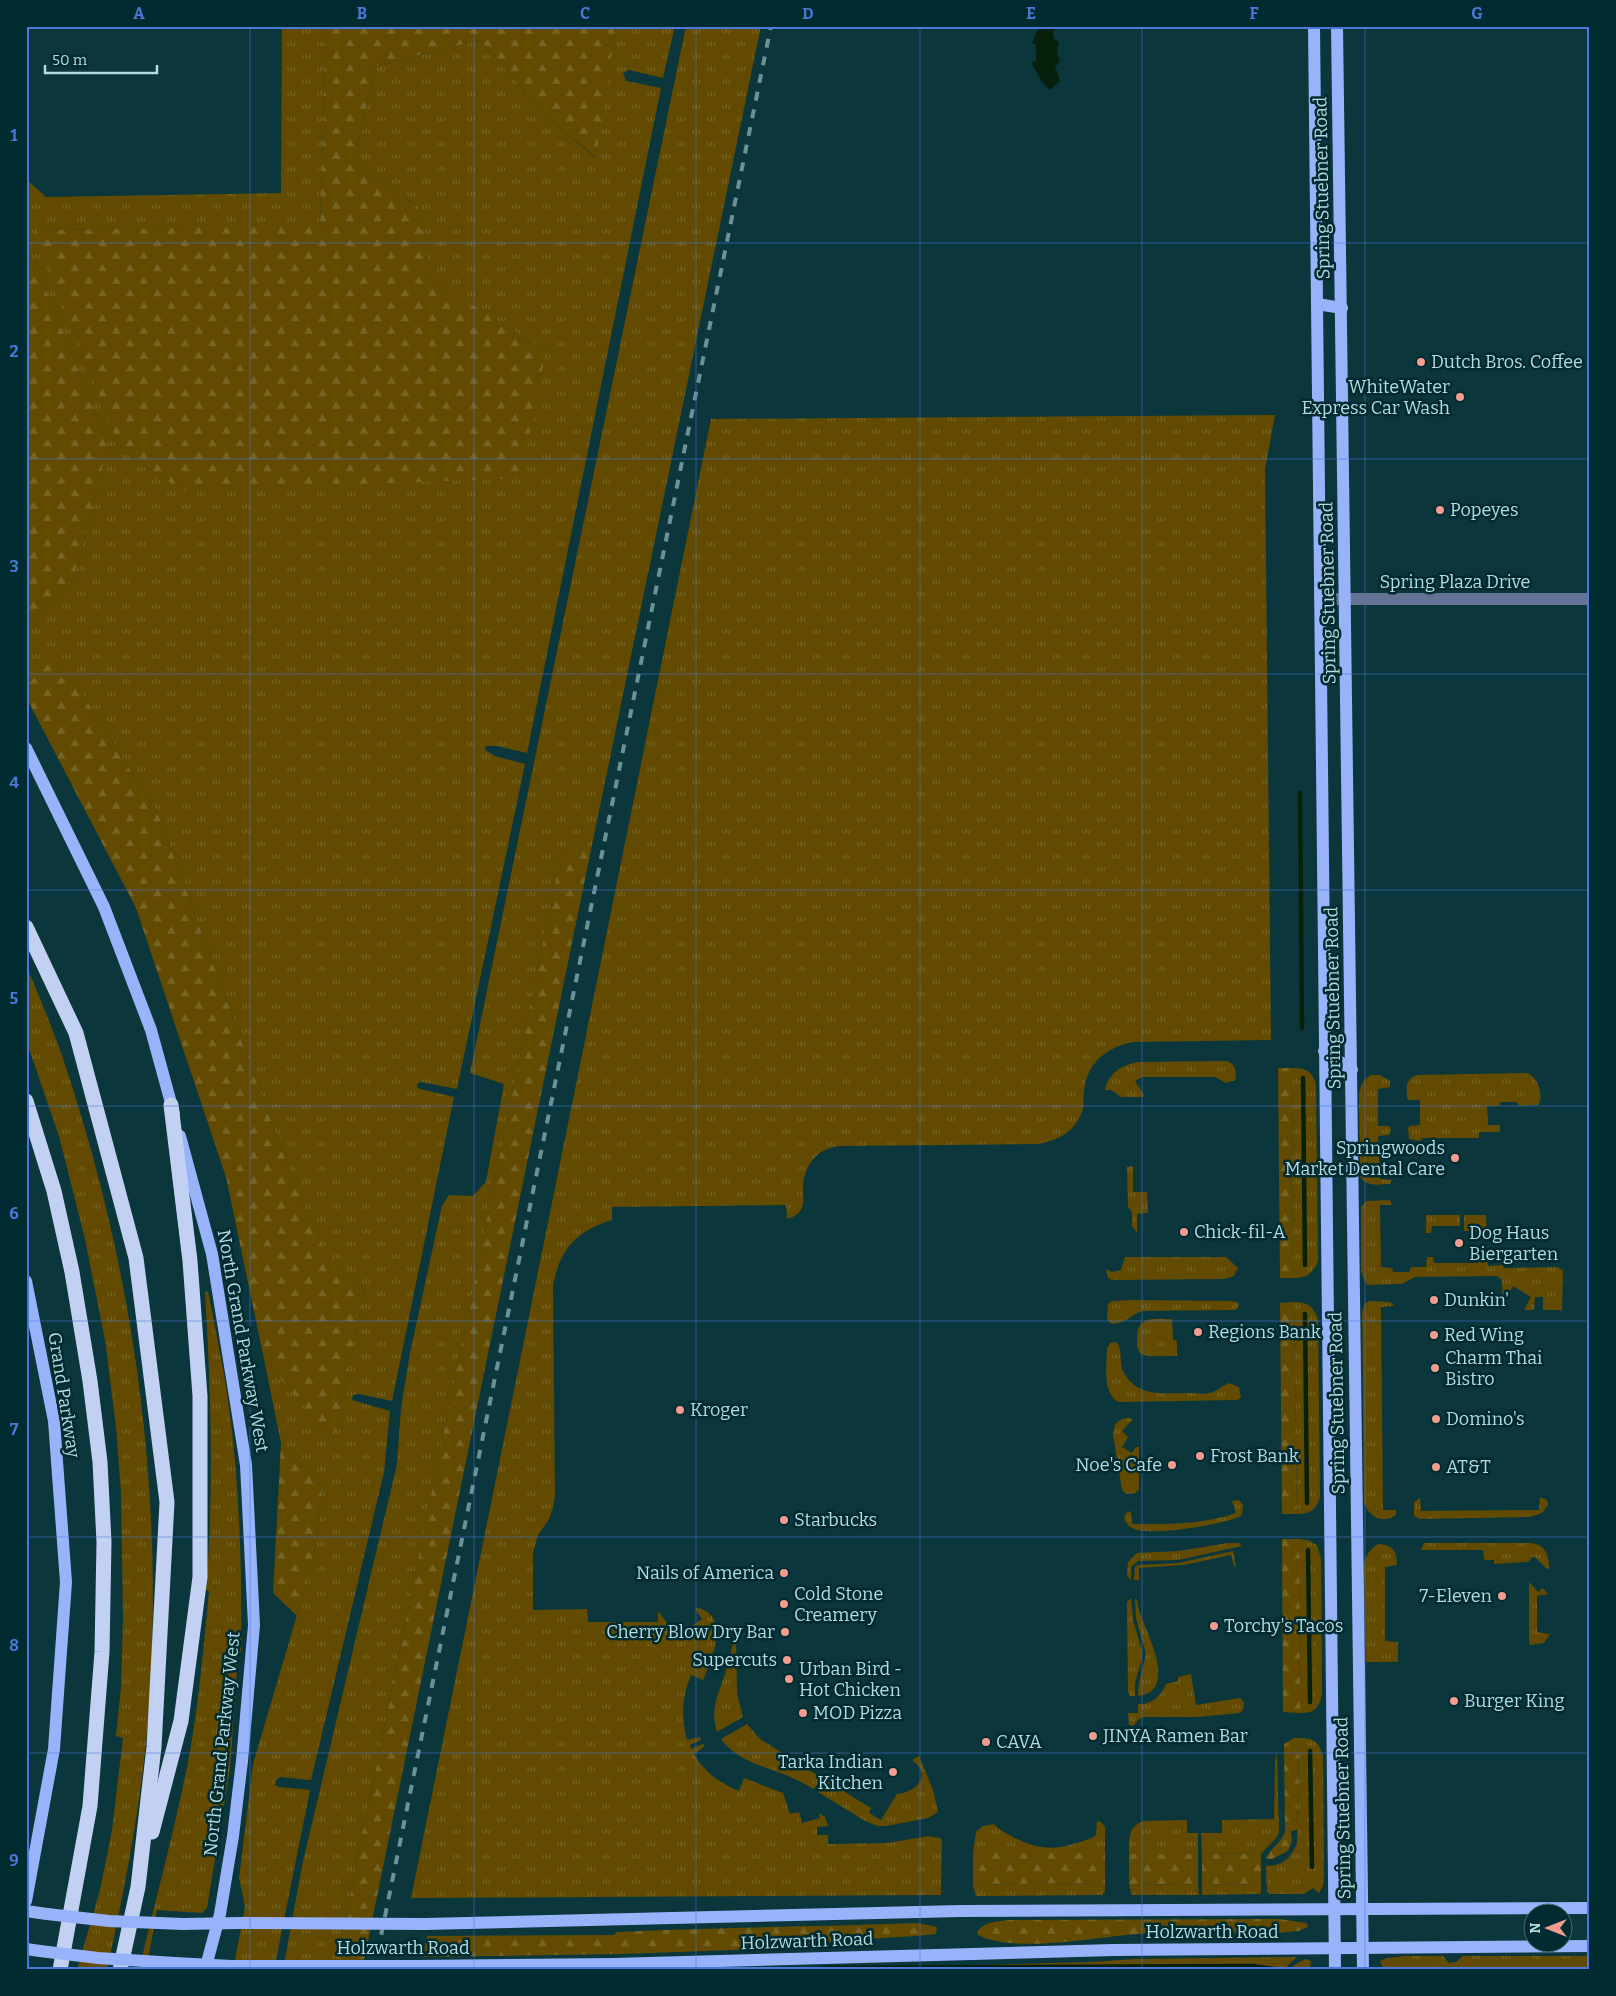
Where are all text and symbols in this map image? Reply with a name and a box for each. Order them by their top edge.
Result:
text: A [133,4,145,23]
text: B [357,4,367,23]
text: C [580,4,590,23]
text: D [802,4,814,23]
text: E [1026,4,1036,23]
text: F [1250,4,1259,23]
text: G [1471,4,1483,23]
scale bar [45,42,158,74]
text: 50 m [52,51,88,69]
street label: Spring Stuebner Road [1309,96,1335,280]
text: 1 [11,126,18,145]
text: 2 [9,342,19,361]
place label: Dutch Bros. Coffee [1431,351,1583,373]
marker: Dutch Bros. Coffee [1415,356,1427,368]
place label: WhiteWater Express Car Wash [1302,376,1450,419]
marker: WhiteWater Express Car Wash [1454,391,1466,403]
place label: Popeyes [1450,499,1519,521]
street label: Spring Stuebner Road [1315,501,1341,685]
marker: Popeyes [1434,504,1446,516]
text: 3 [9,557,19,576]
street label: Spring Plaza Drive [1380,571,1530,593]
text: 4 [9,773,19,792]
street label: Spring Stuebner Road [1320,906,1346,1090]
text: 5 [10,989,19,1008]
place label: Springwoods Market Dental Care [1285,1137,1445,1180]
marker: Springwoods Market Dental Care [1449,1152,1461,1164]
text: 6 [9,1204,19,1223]
place label: Chick-fil-A [1194,1221,1286,1243]
place label: Dog Haus Biergarten [1469,1222,1559,1265]
marker: Chick-fil-A [1178,1226,1190,1238]
street label: North Grand Parkway West [213,1228,274,1455]
marker: Dog Haus Biergarten [1453,1237,1465,1249]
place label: Dunkin' [1444,1289,1509,1311]
marker: Dunkin' [1428,1294,1440,1306]
street label: Spring Stuebner Road [1324,1311,1350,1495]
place label: Regions Bank [1208,1321,1322,1343]
place label: Red Wing [1444,1324,1524,1346]
marker: Regions Bank [1192,1326,1204,1338]
marker: Red Wing [1428,1329,1440,1341]
street label: Grand Parkway [43,1331,85,1460]
place label: Charm Thai Bistro [1445,1347,1542,1390]
marker: Charm Thai Bistro [1429,1362,1441,1374]
place label: Kroger [690,1399,748,1421]
marker: Kroger [674,1404,686,1416]
place label: Domino's [1446,1408,1525,1430]
marker: Domino's [1430,1413,1442,1425]
text: 7 [10,1420,19,1439]
place label: Frost Bank [1210,1445,1300,1467]
marker: Frost Bank [1194,1450,1206,1462]
place label: Noe's Cafe [1075,1454,1162,1476]
place label: AT&T [1446,1456,1491,1478]
marker: Noe's Cafe [1166,1459,1178,1471]
marker: AT&T [1430,1461,1442,1473]
place label: Starbucks [794,1509,877,1531]
marker: Starbucks [778,1514,790,1526]
place label: Nails of America [636,1562,774,1584]
marker: Nails of America [778,1567,790,1579]
place label: Cold Stone Creamery [794,1583,883,1626]
place label: 7-Eleven [1419,1585,1493,1607]
marker: 7-Eleven [1496,1590,1508,1602]
marker: Cold Stone Creamery [778,1598,790,1610]
place label: Torchy's Tacos [1224,1615,1343,1637]
marker: Torchy's Tacos [1208,1620,1220,1632]
place label: Cherry Blow Dry Bar [606,1621,775,1643]
marker: Cherry Blow Dry Bar [779,1626,791,1638]
street label: North Grand Parkway West [199,1630,245,1857]
text: 8 [9,1636,19,1655]
place label: Supercuts [692,1649,777,1671]
marker: Supercuts [781,1654,793,1666]
place label: Urban Bird - Hot Chicken [799,1658,902,1701]
marker: Urban Bird - Hot Chicken [783,1673,795,1685]
place label: Burger King [1464,1690,1565,1712]
marker: Burger King [1448,1695,1460,1707]
place label: MOD Pizza [813,1702,902,1724]
marker: MOD Pizza [797,1707,809,1719]
street label: Spring Stuebner Road [1330,1716,1356,1900]
place label: JINYA Ramen Bar [1102,1725,1248,1747]
marker: JINYA Ramen Bar [1087,1730,1099,1742]
place label: CAVA [996,1731,1042,1753]
marker: CAVA [980,1736,992,1748]
place label: Tarka Indian Kitchen [778,1751,884,1794]
marker: Tarka Indian Kitchen [887,1766,899,1778]
text: 9 [9,1851,19,1870]
north arrow [1524,1904,1574,1954]
street label: Holzwarth Road [1145,1921,1279,1943]
text: N [1527,1922,1544,1933]
street label: Holzwarth Road [740,1928,874,1954]
street label: Holzwarth Road [336,1937,470,1959]

